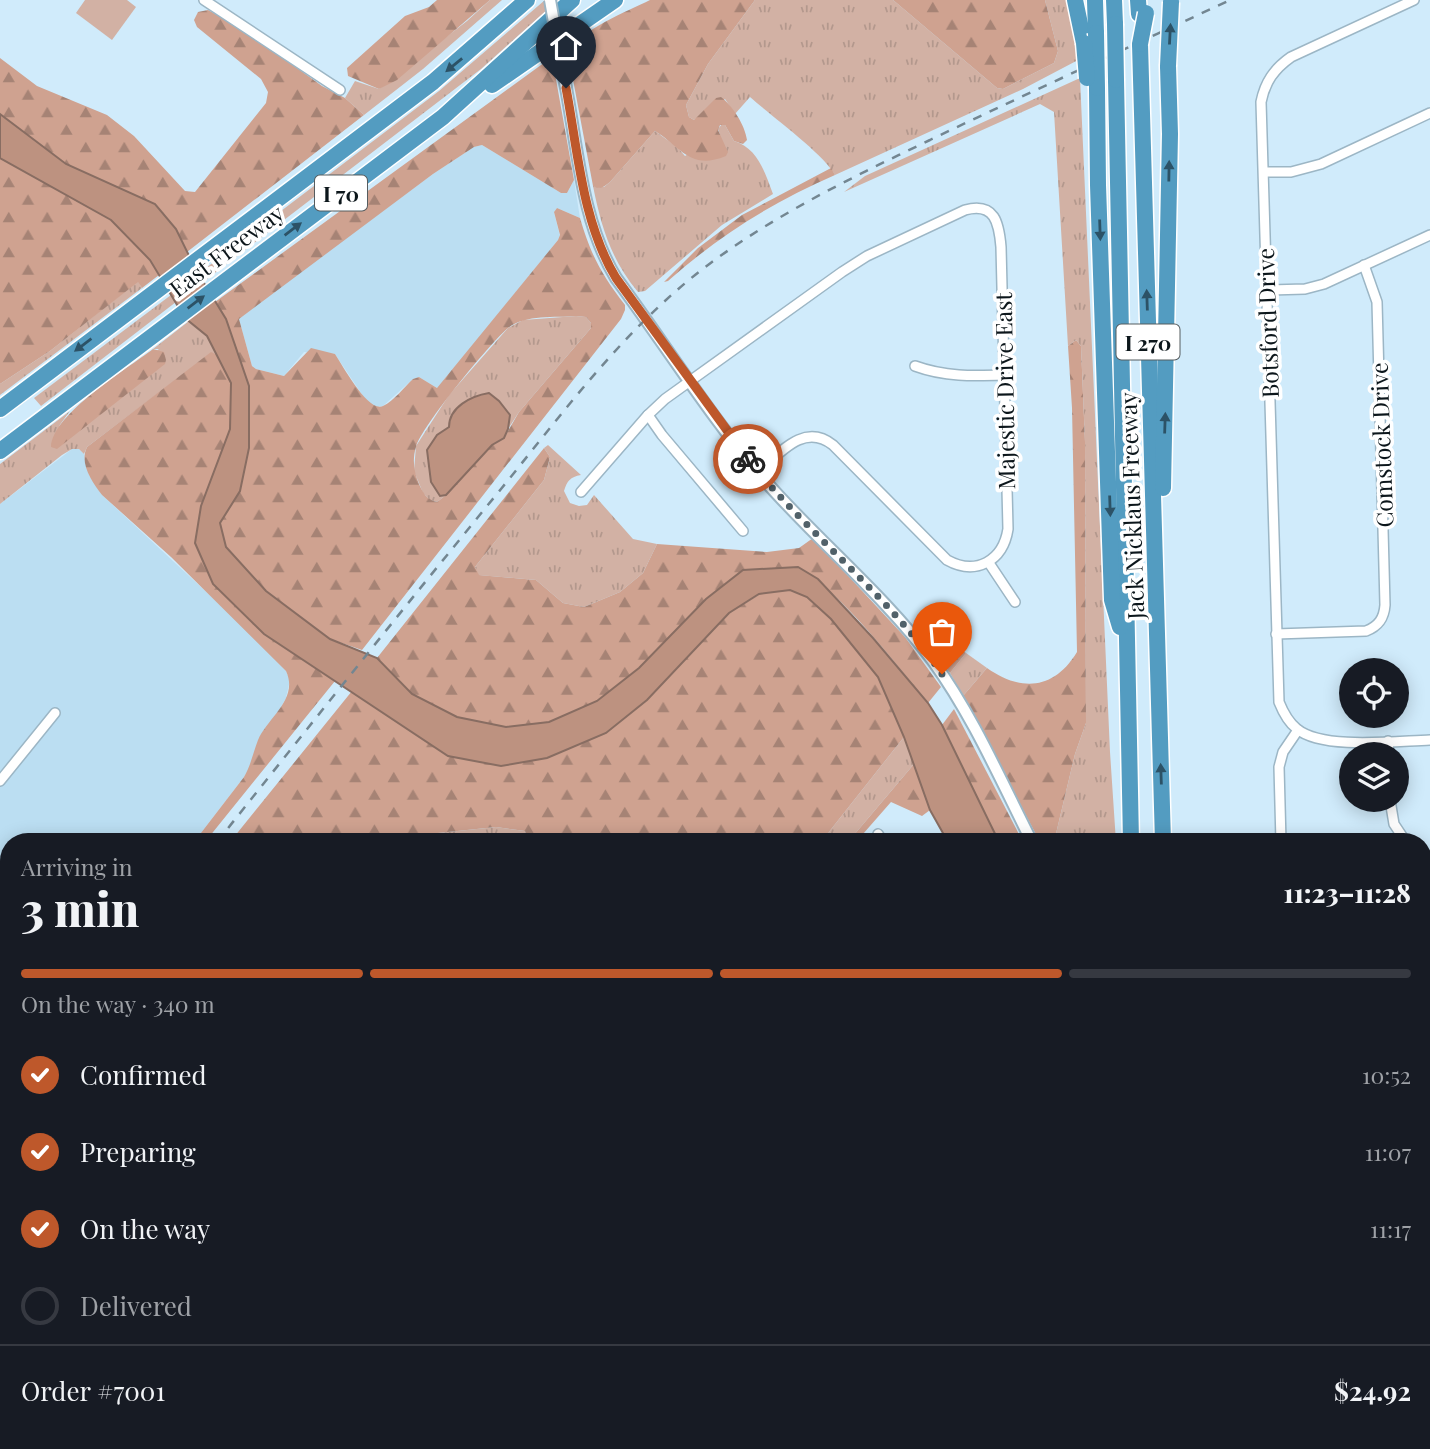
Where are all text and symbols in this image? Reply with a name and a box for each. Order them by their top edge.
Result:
pin [536,16,596,88]
one-way arrow [1164,23,1175,45]
icon: home [547,27,585,65]
one-way arrow [446,57,464,72]
one-way arrow [1163,159,1175,181]
road number: I 70 [315,176,367,210]
street label: East Freeway [162,197,290,303]
one-way arrow [1094,219,1105,241]
one-way arrow [284,222,302,236]
street label: Botsford Drive [1249,247,1285,399]
one-way arrow [1141,289,1152,311]
street label: Majestic Drive East [987,291,1021,490]
one-way arrow [186,294,204,309]
road number: I 270 [1116,324,1180,360]
one-way arrow [75,338,93,353]
street label: Comstock Drive [1363,362,1399,528]
street label: Jack Nicklaus Freeway [1112,391,1150,621]
one-way arrow [1160,411,1171,433]
courier [713,424,783,494]
icon: bike [729,440,767,478]
one-way arrow [1104,496,1115,518]
pin [912,602,972,674]
icon: bag [923,613,961,651]
map controls [1339,658,1409,812]
button: locate [1339,658,1409,728]
button: layers [1339,742,1409,812]
one-way arrow [1156,762,1167,784]
text: Arriving in [21,851,133,882]
text: 11:23–11:28 [1284,875,1411,910]
text: 3 min [21,877,139,939]
text: On the way · 340 m [21,988,215,1019]
icon: check [21,1056,59,1094]
text: Confirmed [80,1057,207,1092]
text: 10:52 [1362,1059,1411,1090]
icon: check [21,1133,59,1171]
text: Preparing [80,1134,196,1169]
text: 11:07 [1365,1136,1411,1167]
icon: check [21,1210,59,1248]
text: On the way [80,1211,210,1246]
text: 11:17 [1370,1213,1411,1244]
text: Delivered [80,1288,192,1323]
text: Order #7001 [21,1373,165,1408]
text: $24.92 [1334,1373,1411,1408]

